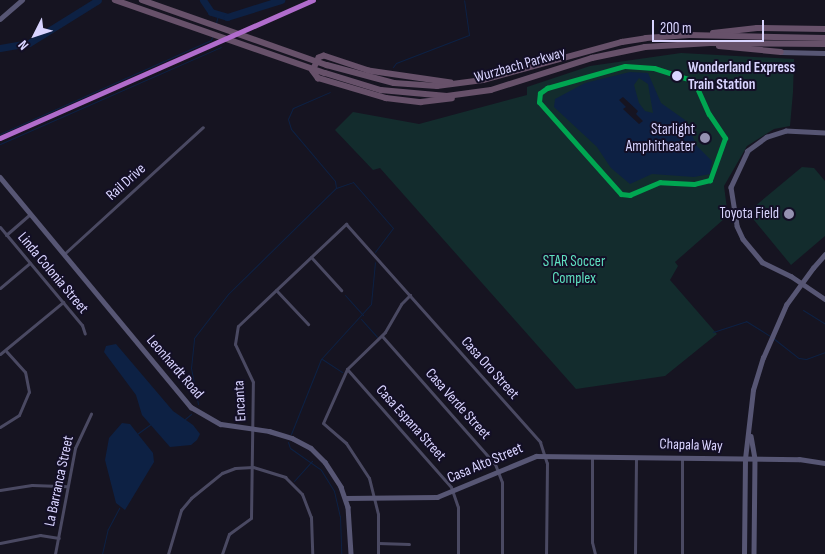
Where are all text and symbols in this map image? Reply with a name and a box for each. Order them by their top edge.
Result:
north arrow [10,10,60,60]
scale bar [655,10,768,42]
text: 200 m [660,19,692,38]
text: N [14,37,32,54]
street label: Wurzbach Parkway [472,43,568,87]
place label: Wonderland Express Train Station [688,58,795,93]
marker: Wonderland Express Train Station [670,69,684,83]
place label: Starlight Amphitheater [626,120,695,155]
marker: Starlight Amphitheater [699,132,711,144]
street label: Rail Drive [103,160,149,204]
place label: Toyota Field [719,205,779,223]
marker: Toyota Field [783,208,795,220]
street label: Linda Colonia Street [14,229,92,317]
park label: STAR Soccer Complex [543,252,605,287]
street label: Leonhardt Road [142,331,208,403]
street label: Casa Oro Street [457,333,523,403]
street label: Casa Verde Street [422,365,494,443]
street label: Encanta [230,380,250,422]
street label: Casa Espana Street [372,381,450,465]
street label: La Barranca Street [41,434,77,528]
street label: Chapala Way [659,435,723,455]
street label: Casa Alto Street [444,439,526,487]

